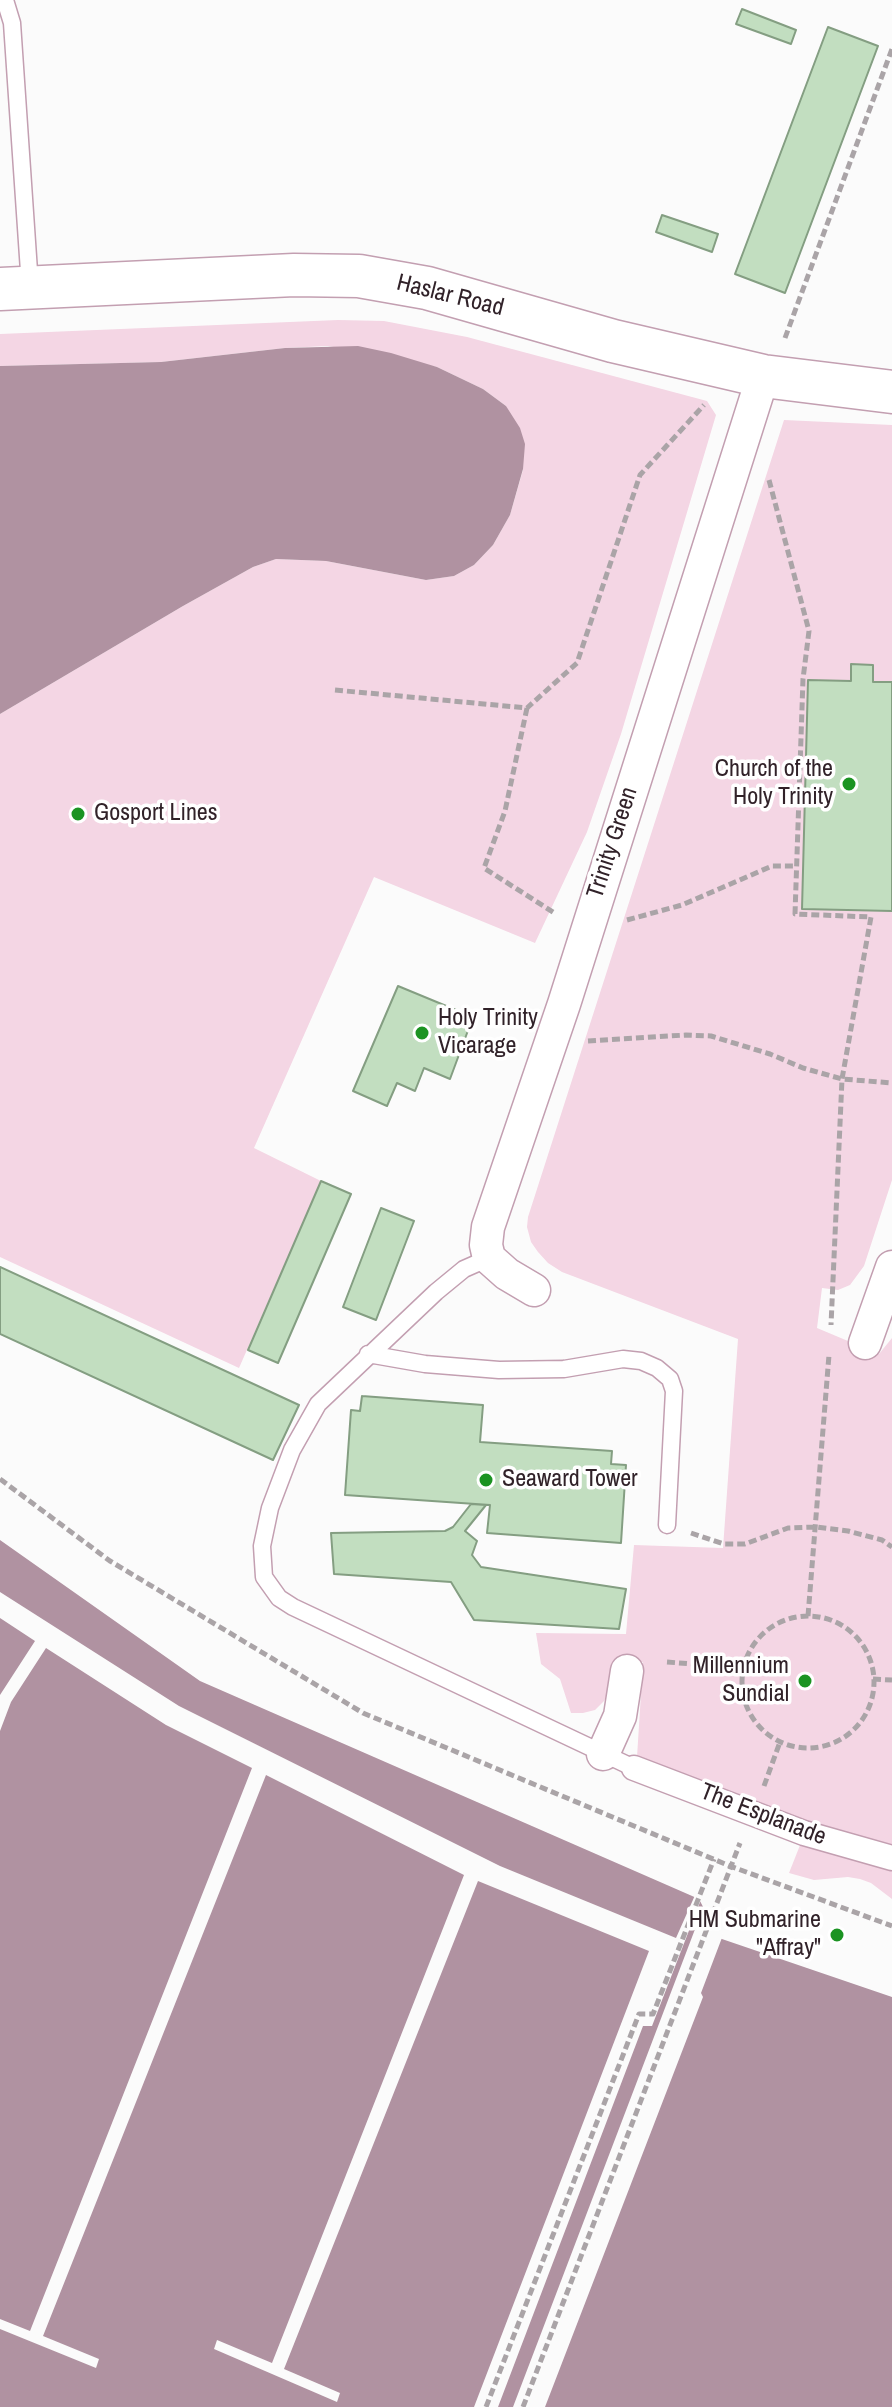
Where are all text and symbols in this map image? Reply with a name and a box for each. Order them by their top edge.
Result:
street label: Haslar Road [393,269,507,323]
place label: Church of the Holy Trinity [715,756,833,812]
marker: Church of the Holy Trinity [840,775,858,793]
street label: Trinity Green [582,784,644,902]
place label: Gosport Lines [94,800,218,828]
marker: Gosport Lines [69,805,87,823]
place label: Holy Trinity Vicarage [438,1005,538,1061]
marker: Holy Trinity Vicarage [413,1024,431,1042]
place label: Seaward Tower [502,1466,638,1494]
marker: Seaward Tower [477,1471,495,1489]
place label: Millennium Sundial [693,1653,789,1709]
marker: Millennium Sundial [796,1672,814,1690]
street label: The Esplanade [696,1778,830,1852]
place label: HM Submarine "Affray" [689,1907,821,1963]
marker: HM Submarine "Affray" [828,1926,846,1944]

